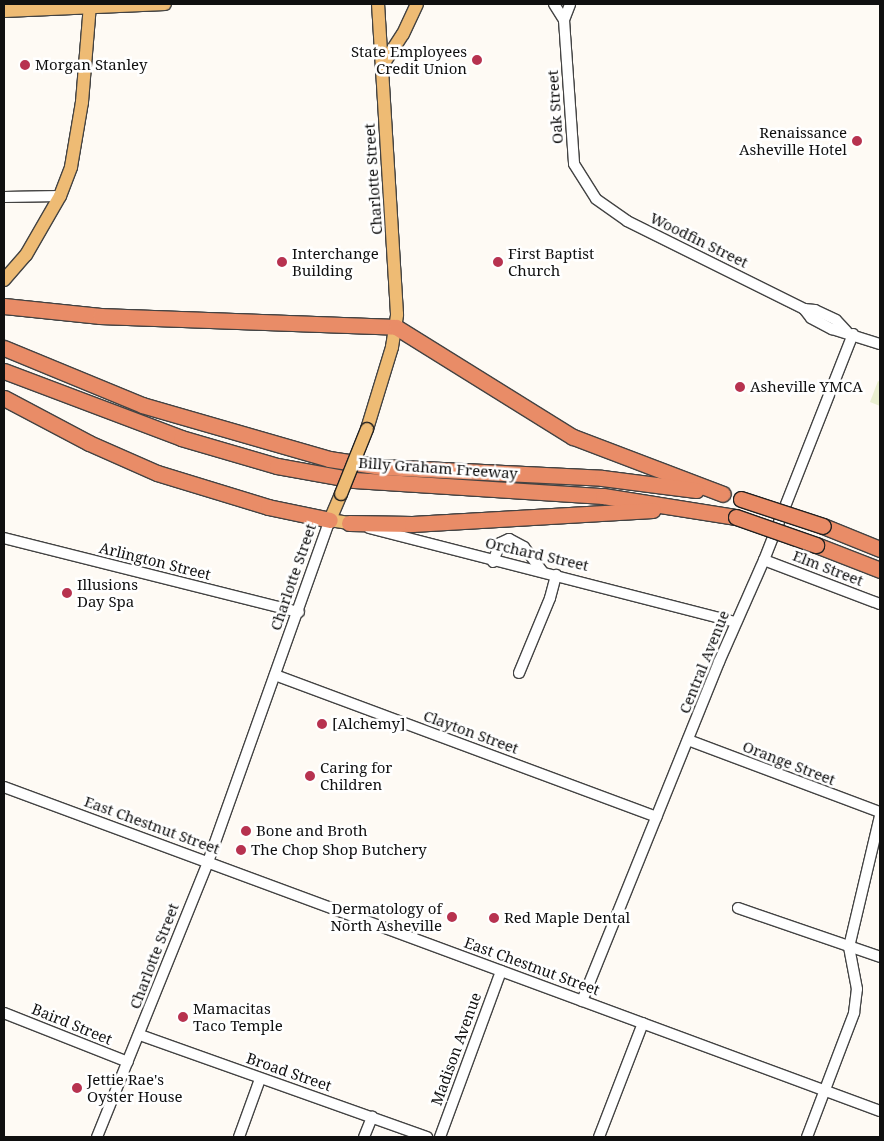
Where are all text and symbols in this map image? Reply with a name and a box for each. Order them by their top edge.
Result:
place label: State Employees Credit Union [351,42,467,77]
marker: State Employees Credit Union [471,54,483,66]
place label: Morgan Stanley [35,56,148,74]
marker: Morgan Stanley [19,59,31,71]
street label: Oak Street [543,69,567,145]
street label: Charlotte Street [360,123,386,235]
place label: Renaissance Asheville Hotel [739,123,847,158]
marker: Renaissance Asheville Hotel [851,135,863,147]
street label: Woodfin Street [647,209,751,271]
place label: Interchange Building [292,244,379,279]
place label: First Baptist Church [508,244,594,279]
marker: Interchange Building [276,256,288,268]
marker: First Baptist Church [492,256,504,268]
place label: Asheville YMCA [750,378,863,396]
marker: Asheville YMCA [734,381,746,393]
street label: Billy Graham Freeway [358,453,518,483]
street label: Charlotte Street [266,521,320,633]
street label: Orchard Street [484,533,590,575]
street label: Arlington Street [97,538,213,584]
street label: Elm Street [790,546,866,590]
place label: Illusions Day Spa [77,575,138,610]
marker: Illusions Day Spa [61,587,73,599]
street label: Central Avenue [675,608,733,716]
street label: Clayton Street [421,706,521,758]
place label: [Alchemy] [332,715,405,733]
marker: [Alchemy] [316,718,328,730]
street label: Orange Street [740,737,838,789]
place label: Caring for Children [320,758,392,793]
marker: Caring for Children [304,770,316,782]
street label: East Chestnut Street [82,792,222,858]
place label: Bone and Broth [256,822,368,840]
marker: Bone and Broth [240,825,252,837]
place label: The Chop Shop Butchery [251,841,427,859]
marker: The Chop Shop Butchery [235,844,247,856]
place label: Dermatology of North Asheville [330,899,442,934]
street label: Charlotte Street [126,901,182,1011]
place label: Red Maple Dental [504,909,630,927]
marker: Dermatology of North Asheville [446,911,458,923]
marker: Red Maple Dental [488,912,500,924]
street label: East Chestnut Street [462,933,602,999]
street label: Madison Avenue [427,990,485,1108]
place label: Mamacitas Taco Temple [193,999,283,1034]
street label: Baird Street [29,1000,115,1048]
marker: Mamacitas Taco Temple [177,1011,189,1023]
street label: Broad Street [244,1049,334,1095]
place label: Jettie Rae's Oyster House [87,1070,183,1105]
marker: Jettie Rae's Oyster House [71,1082,83,1094]

